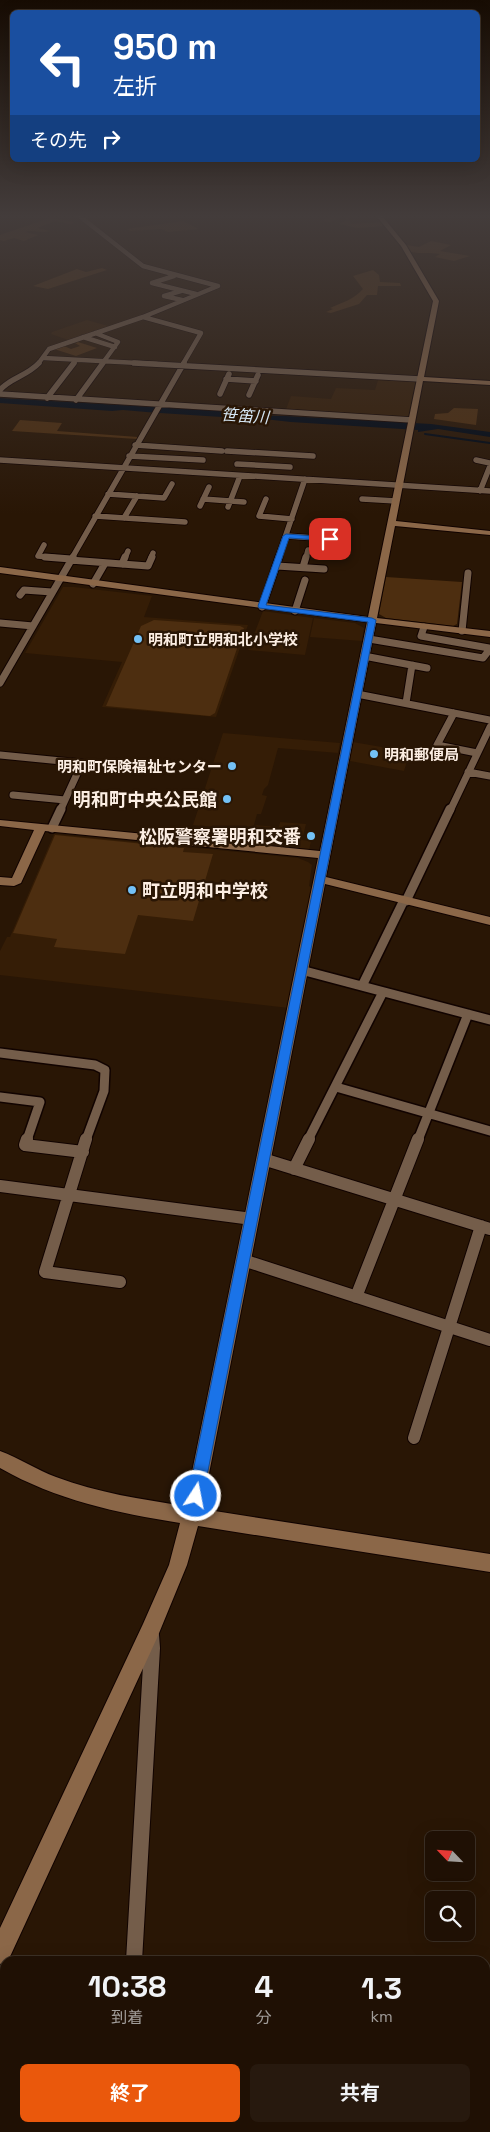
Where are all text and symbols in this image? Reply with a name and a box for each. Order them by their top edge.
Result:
text: 950 m [113,25,217,69]
icon: left [30,30,95,95]
text: 左折 [113,72,157,100]
icon: right [97,125,125,153]
text: その先 [30,128,87,153]
water label: 笹笛川 [220,404,272,428]
pin [309,518,351,560]
icon: arrive [316,525,344,553]
place label: 明和町立明和北小学校 [148,630,298,649]
marker: 明和町立明和北小学校 [132,633,144,645]
place label: 明和郵便局 [384,745,459,764]
marker: 明和郵便局 [368,748,380,760]
place label: 明和町保険福祉センター [57,757,222,776]
marker: 明和町保険福祉センター [226,760,238,772]
place label: 明和町中央公民館 [73,788,217,811]
marker: 明和町中央公民館 [221,793,233,805]
place label: 松阪警察署明和交番 [139,825,301,848]
marker: 松阪警察署明和交番 [305,830,317,842]
place label: 町立明和中学校 [142,879,268,902]
marker: 町立明和中学校 [126,884,138,896]
position arrow [169,1469,221,1521]
north arrow [425,1831,475,1881]
map controls [425,1831,475,1941]
button: search [425,1891,475,1941]
text: 10:38 [88,1967,166,2006]
text: 4 [254,1967,273,2006]
text: 1.3 [361,1969,402,2008]
text: km [370,2006,393,2027]
text: 到着 [111,2007,143,2028]
text: 分 [256,2007,272,2028]
button: 終了 [20,2064,240,2122]
button: 共有 [250,2064,470,2122]

